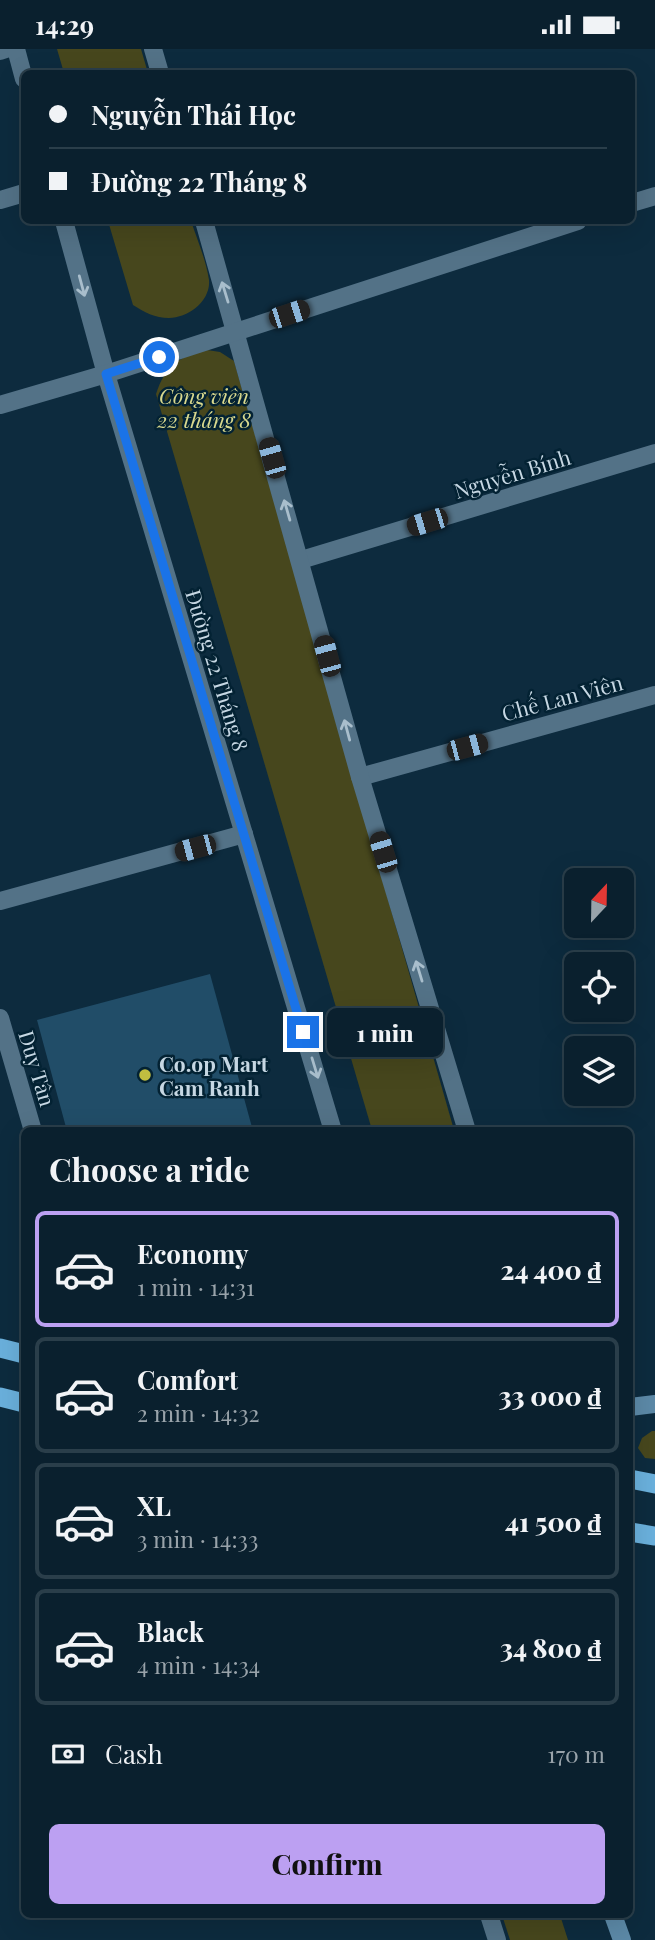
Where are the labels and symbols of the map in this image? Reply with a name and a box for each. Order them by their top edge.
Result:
one-way arrow [77,275,90,297]
one-way arrow [217,281,230,303]
car [266,298,313,330]
route start [143,341,175,373]
park label: Công viên 22 tháng 8 [156,381,252,433]
car [257,435,288,481]
street label: Nguyễn Bính [450,442,574,504]
one-way arrow [280,500,293,522]
car [404,506,451,538]
street label: Đường 22 Tháng 8 [180,586,256,754]
car [312,633,343,679]
street label: Chế Lan Viên [498,667,626,727]
one-way arrow [340,719,353,742]
car [444,731,491,763]
car [367,829,400,875]
car [172,832,219,864]
north arrow [564,868,634,938]
one-way arrow [411,961,424,983]
callout: 1 min [328,1007,443,1056]
route end [287,1016,319,1048]
street label: Duy Tân [13,1027,63,1110]
place label: Co.op Mart Cam Ranh [159,1049,269,1101]
one-way arrow [309,1057,322,1079]
marker: Co.op Mart Cam Ranh [137,1067,153,1083]

